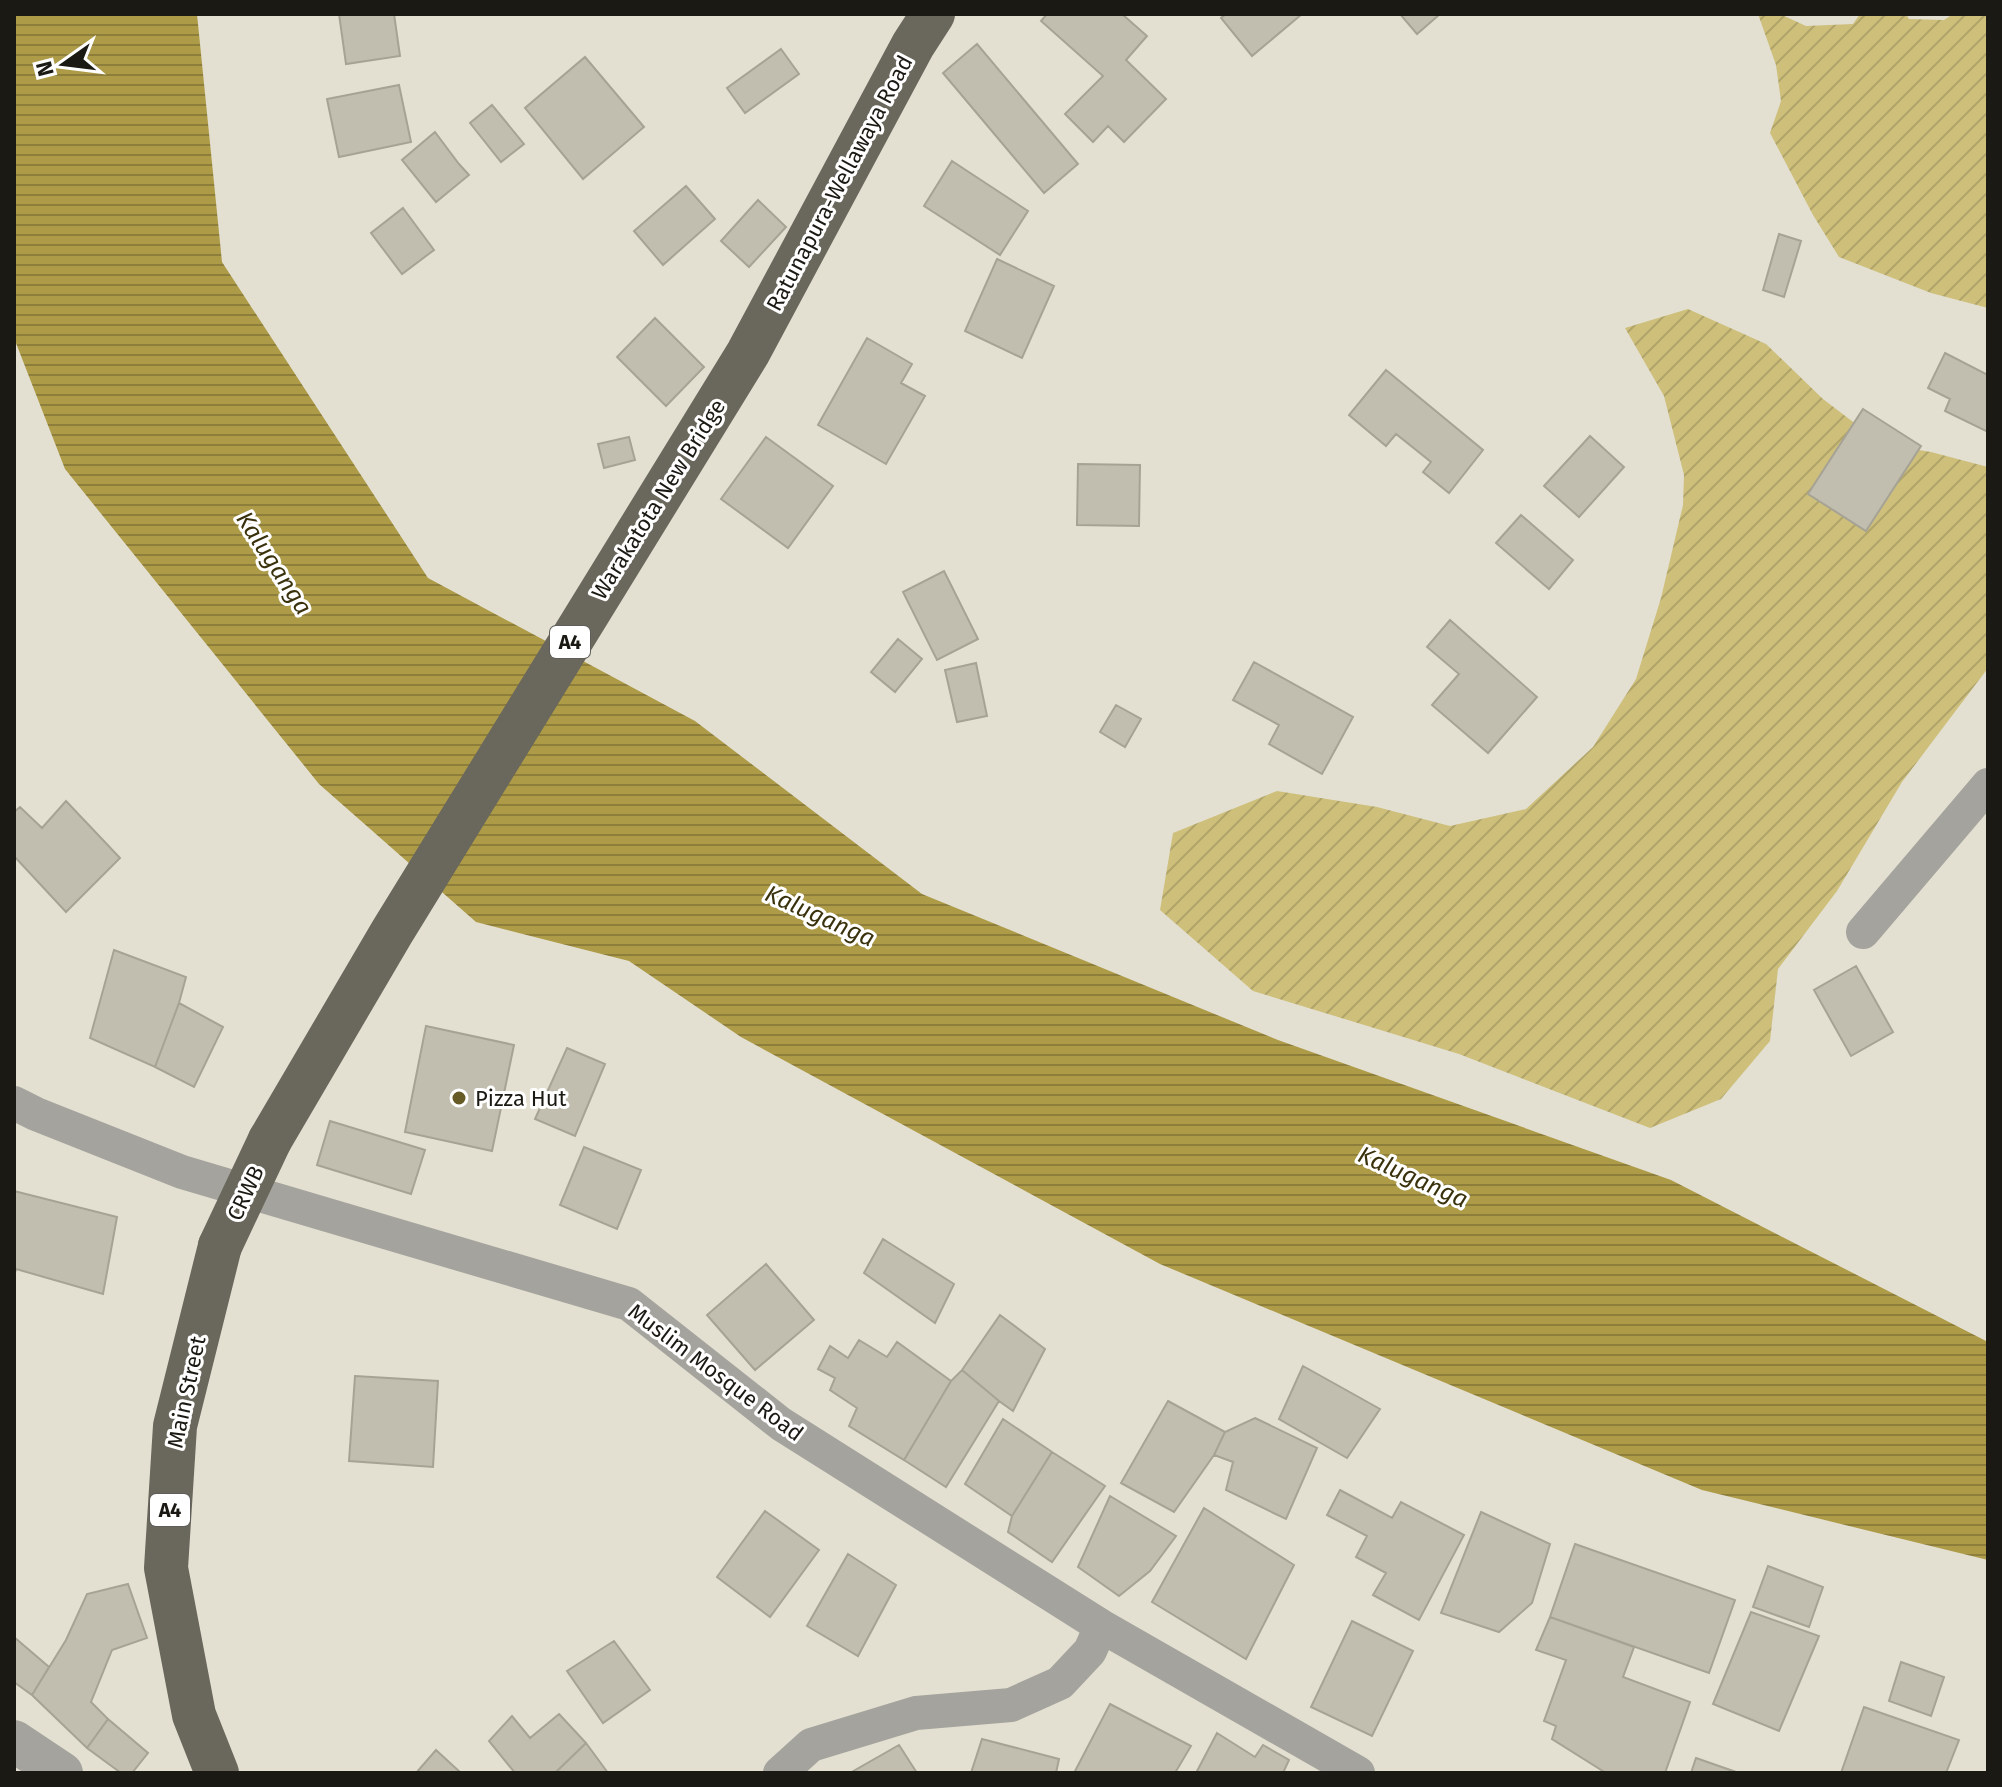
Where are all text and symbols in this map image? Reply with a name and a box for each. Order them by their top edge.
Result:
north arrow [24,24,104,104]
street label: Ratunapura-Wellawaya Road [760,51,918,316]
text: N [30,58,60,79]
street label: Warakatota New Bridge [586,394,731,604]
water label: Kaluganga [230,506,318,620]
road number: A4 [550,626,590,658]
water label: Kaluganga [761,879,879,953]
place label: Pizza Hut [475,1085,566,1112]
marker: Pizza Hut [450,1089,468,1107]
water label: Kaluganga [1354,1140,1472,1214]
street label: CRWB [221,1162,270,1225]
street label: Muslim Mosque Road [623,1298,809,1447]
street label: Main Street [161,1334,212,1451]
road number: A4 [150,1494,190,1526]

